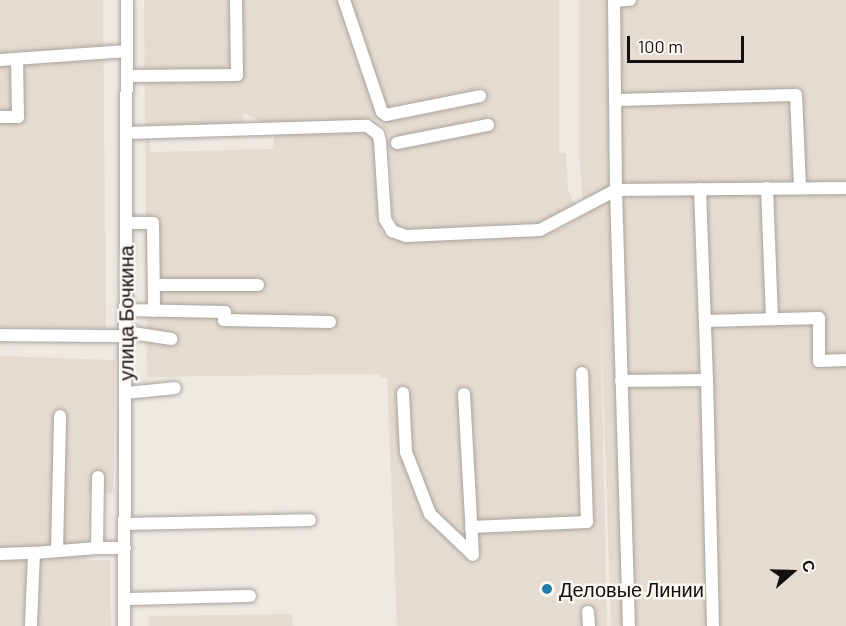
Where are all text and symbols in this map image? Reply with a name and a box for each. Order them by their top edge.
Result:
scale bar [630,24,747,62]
text: 100 m [638,35,683,57]
street label: улица Бочкина [114,245,138,381]
north arrow [762,542,822,602]
text: С [798,557,820,574]
place label: Деловые Линии [559,577,704,601]
marker: Деловые Линии [540,582,554,596]

